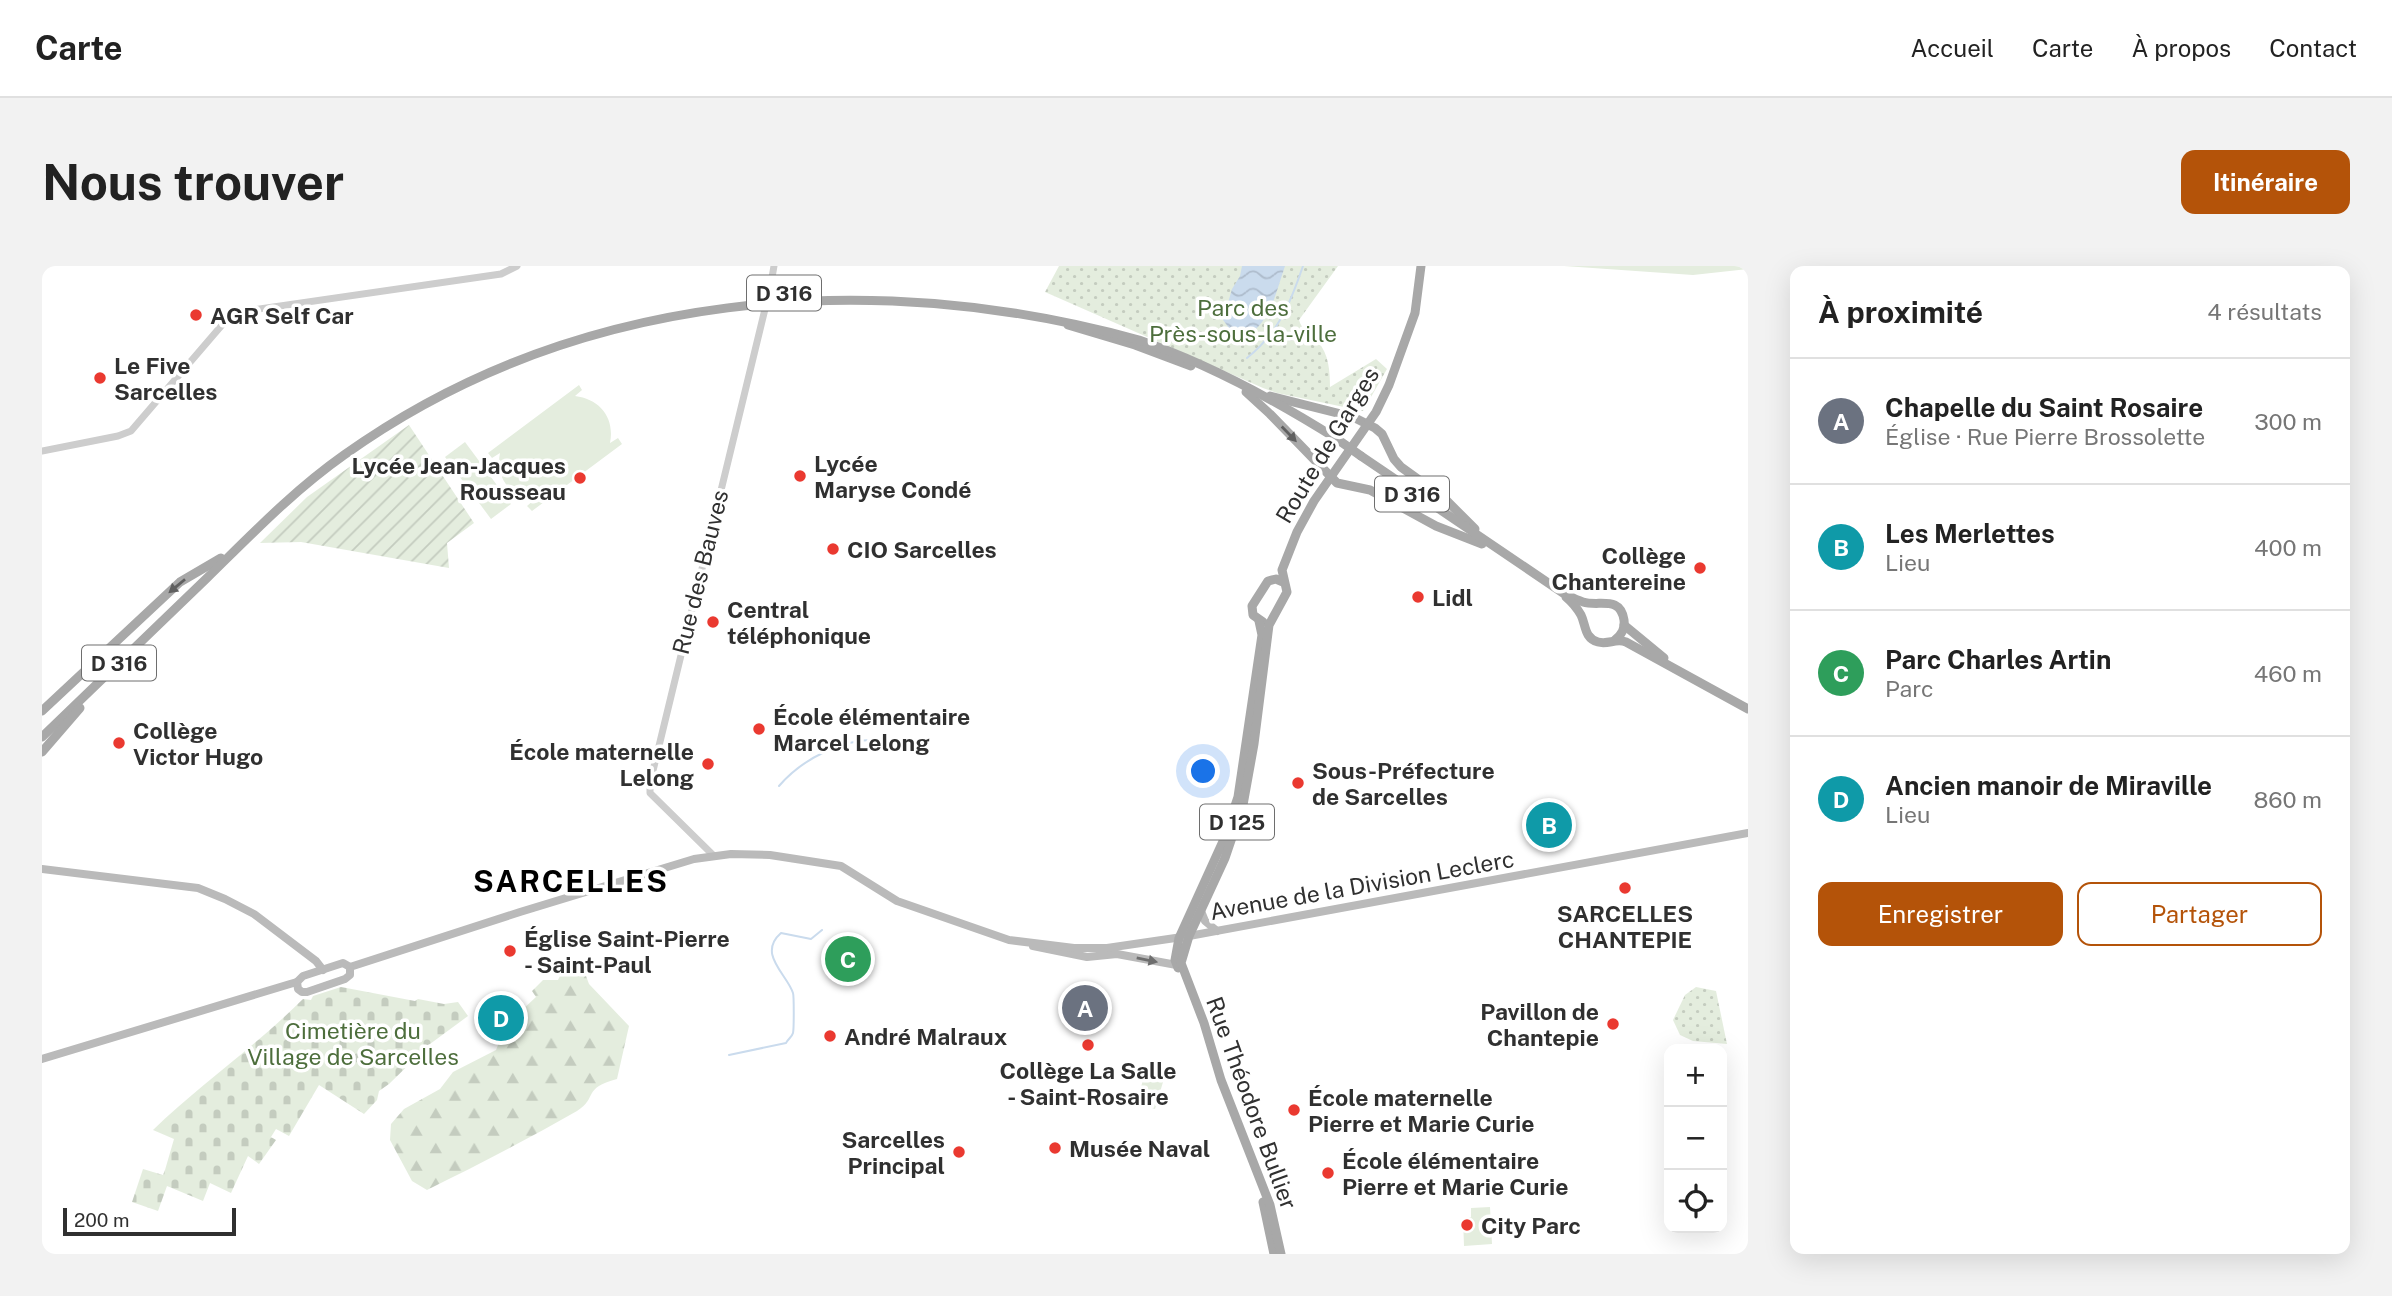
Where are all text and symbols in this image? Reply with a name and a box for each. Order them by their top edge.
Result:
text: Carte [35,29,123,67]
text: Accueil [1911,34,1994,62]
text: Carte [2032,34,2093,62]
text: À propos [2131,34,2231,62]
text: Contact [2269,34,2357,62]
button: Itinéraire [2181,150,2350,214]
text: Nous trouver [42,153,344,211]
road number: D 316 [747,276,821,310]
park label: Parc des Près-sous-la-ville [1149,294,1337,347]
text: À proximité [1818,294,1983,330]
text: 4 résultats [2207,298,2322,325]
place label: AGR Self Car [210,302,354,329]
marker: AGR Self Car [188,307,204,323]
place label: Le Five Sarcelles [114,352,217,405]
street label: Route de Garges [1270,362,1384,528]
marker: Le Five Sarcelles [92,370,108,386]
text: Chapelle du Saint Rosaire [1885,392,2203,423]
text: A [1833,408,1849,435]
text: 300 m [2254,408,2322,435]
text: Église · Rue Pierre Brossolette [1885,423,2205,450]
one-way arrow [1281,425,1297,442]
place label: Lycée Maryse Condé [814,450,972,503]
place label: Lycée Jean-Jacques Rousseau [351,452,566,505]
marker: Lycée Maryse Condé [792,468,808,484]
marker: Lycée Jean-Jacques Rousseau [572,470,588,486]
road number: D 316 [1375,476,1449,512]
street label: Rue des Bauves [667,487,733,657]
text: Les Merlettes [1885,518,2055,549]
text: B [1833,534,1849,561]
text: 400 m [2254,534,2322,561]
place label: CIO Sarcelles [847,536,997,563]
marker: CIO Sarcelles [825,541,841,557]
place label: Collège Chantereine [1551,542,1686,595]
text: Lieu [1885,549,1930,576]
marker: Collège Chantereine [1692,560,1708,576]
one-way arrow [168,578,186,594]
place label: Lidl [1432,584,1473,611]
marker: Lidl [1410,589,1426,605]
place label: Central téléphonique [727,596,871,649]
marker: Central téléphonique [705,614,721,630]
text: Parc Charles Artin [1885,644,2111,675]
road number: D 316 [82,646,156,680]
text: C [1833,660,1849,687]
text: 460 m [2254,660,2322,687]
text: Parc [1885,675,1933,702]
place label: École élémentaire Marcel Lelong [773,703,970,756]
place label: Collège Victor Hugo [133,717,263,770]
marker: École élémentaire Marcel Lelong [751,721,767,737]
marker: Collège Victor Hugo [111,735,127,751]
place label: École maternelle Lelong [509,738,694,791]
your location [1186,754,1220,788]
marker: École maternelle Lelong [700,756,716,772]
place label: Sous-Préfecture de Sarcelles [1312,757,1495,810]
text: Ancien manoir de Miraville [1885,770,2212,801]
marker: Sous-Préfecture de Sarcelles [1290,775,1306,791]
text: D [1833,786,1849,813]
text: 860 m [2254,786,2322,813]
pin: B [1526,799,1572,851]
text: Lieu [1885,801,1930,828]
road number: D 125 [1200,804,1274,840]
street label: Avenue de la Division Leclerc [1208,845,1516,925]
district label: SARCELLES [473,863,669,899]
marker: SARCELLES CHANTEPIE [1617,880,1633,896]
button: Enregistrer [1818,882,2063,946]
button: Partager [2077,882,2322,946]
place label: SARCELLES CHANTEPIE [1557,900,1693,953]
place label: Église Saint-Pierre - Saint-Paul [524,925,730,978]
pin: C [825,933,871,985]
marker: Église Saint-Pierre - Saint-Paul [502,943,518,959]
one-way arrow [1136,955,1158,966]
pin: A [1062,982,1108,1034]
pin: D [478,992,524,1044]
street label: Rue Théodore Bullier [1201,993,1303,1213]
place label: Pavillon de Chantepie [1480,998,1599,1051]
marker: Pavillon de Chantepie [1605,1016,1621,1032]
park label: Cimetière du Village de Sarcelles [247,1017,459,1070]
place label: André Malraux [844,1023,1008,1050]
marker: André Malraux [822,1028,838,1044]
marker: Collège La Salle - Saint-Rosaire [1080,1037,1096,1053]
map controls [1664,1044,1727,1233]
button: + [1664,1044,1727,1107]
place label: Collège La Salle - Saint-Rosaire [1000,1057,1176,1110]
place label: École maternelle Pierre et Marie Curie [1308,1084,1534,1137]
marker: École maternelle Pierre et Marie Curie [1286,1102,1302,1118]
button: − [1664,1107,1727,1170]
place label: Sarcelles Principal [842,1126,945,1179]
place label: Musée Naval [1069,1135,1210,1162]
marker: Musée Naval [1047,1140,1063,1156]
marker: Sarcelles Principal [951,1144,967,1160]
place label: École élémentaire Pierre et Marie Curie [1342,1147,1568,1200]
marker: École élémentaire Pierre et Marie Curie [1320,1165,1336,1181]
button: locate [1664,1170,1727,1233]
scale bar [63,1205,236,1237]
text: 200 m [74,1209,130,1231]
place label: City Parc [1481,1212,1581,1239]
marker: City Parc [1459,1217,1475,1233]

